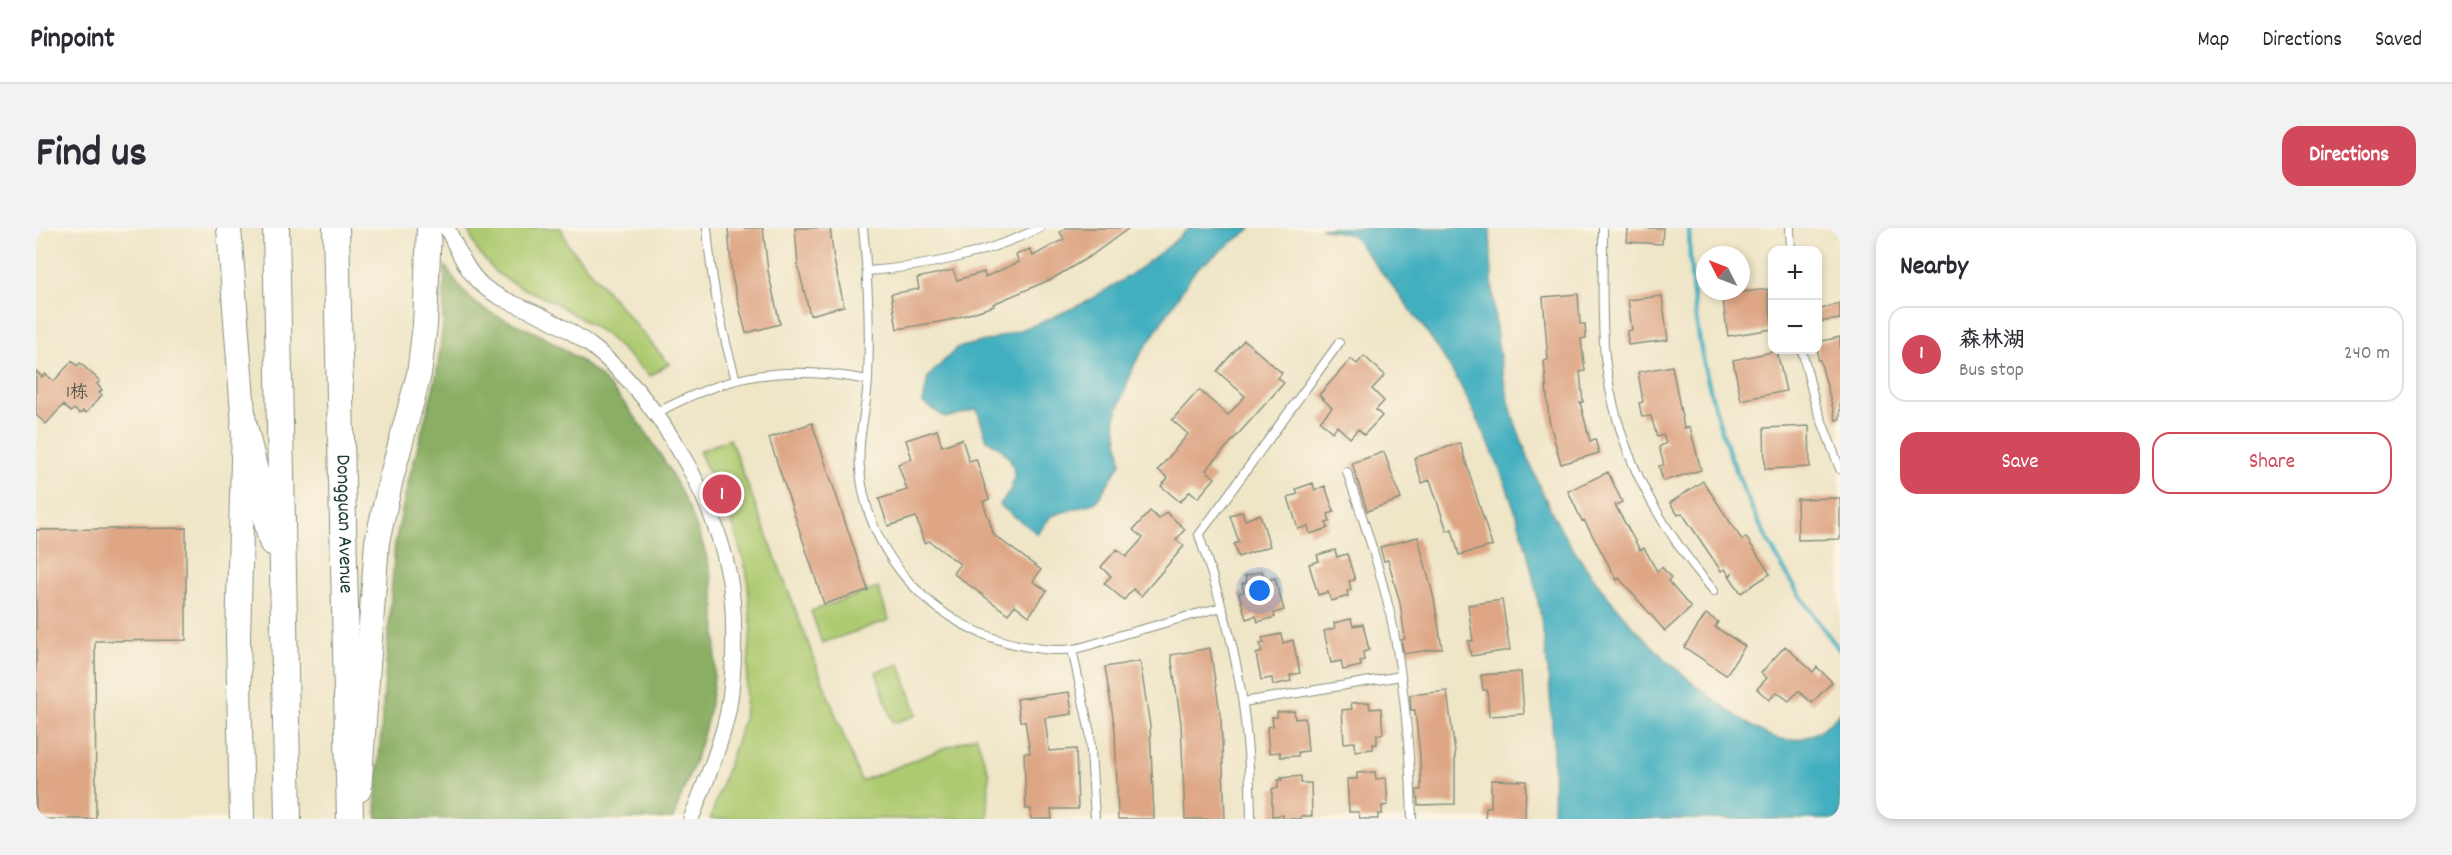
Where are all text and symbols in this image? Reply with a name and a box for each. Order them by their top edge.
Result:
text: Pinpoint [30,21,115,61]
text: Map [2198,26,2229,56]
text: Directions [2262,26,2342,56]
text: Saved [2375,26,2422,56]
text: Find us [36,126,147,186]
button: Directions [2282,126,2416,186]
north arrow [1696,246,1750,300]
map controls [1768,246,1822,354]
button: + [1768,246,1822,300]
text: Nearby [1900,249,1968,286]
button: − [1768,300,1822,354]
text: 森林湖 [1959,326,2025,357]
text: 1 [1919,340,1924,368]
text: 240 m [2344,340,2390,368]
text: Bus stop [1959,357,2024,385]
house number: 1栋 [66,381,88,406]
button: Save [1900,432,2140,494]
button: Share [2152,432,2392,494]
street label: Dongguan Avenue [326,454,360,594]
pin: 1 [702,472,742,516]
your location [1245,576,1274,605]

